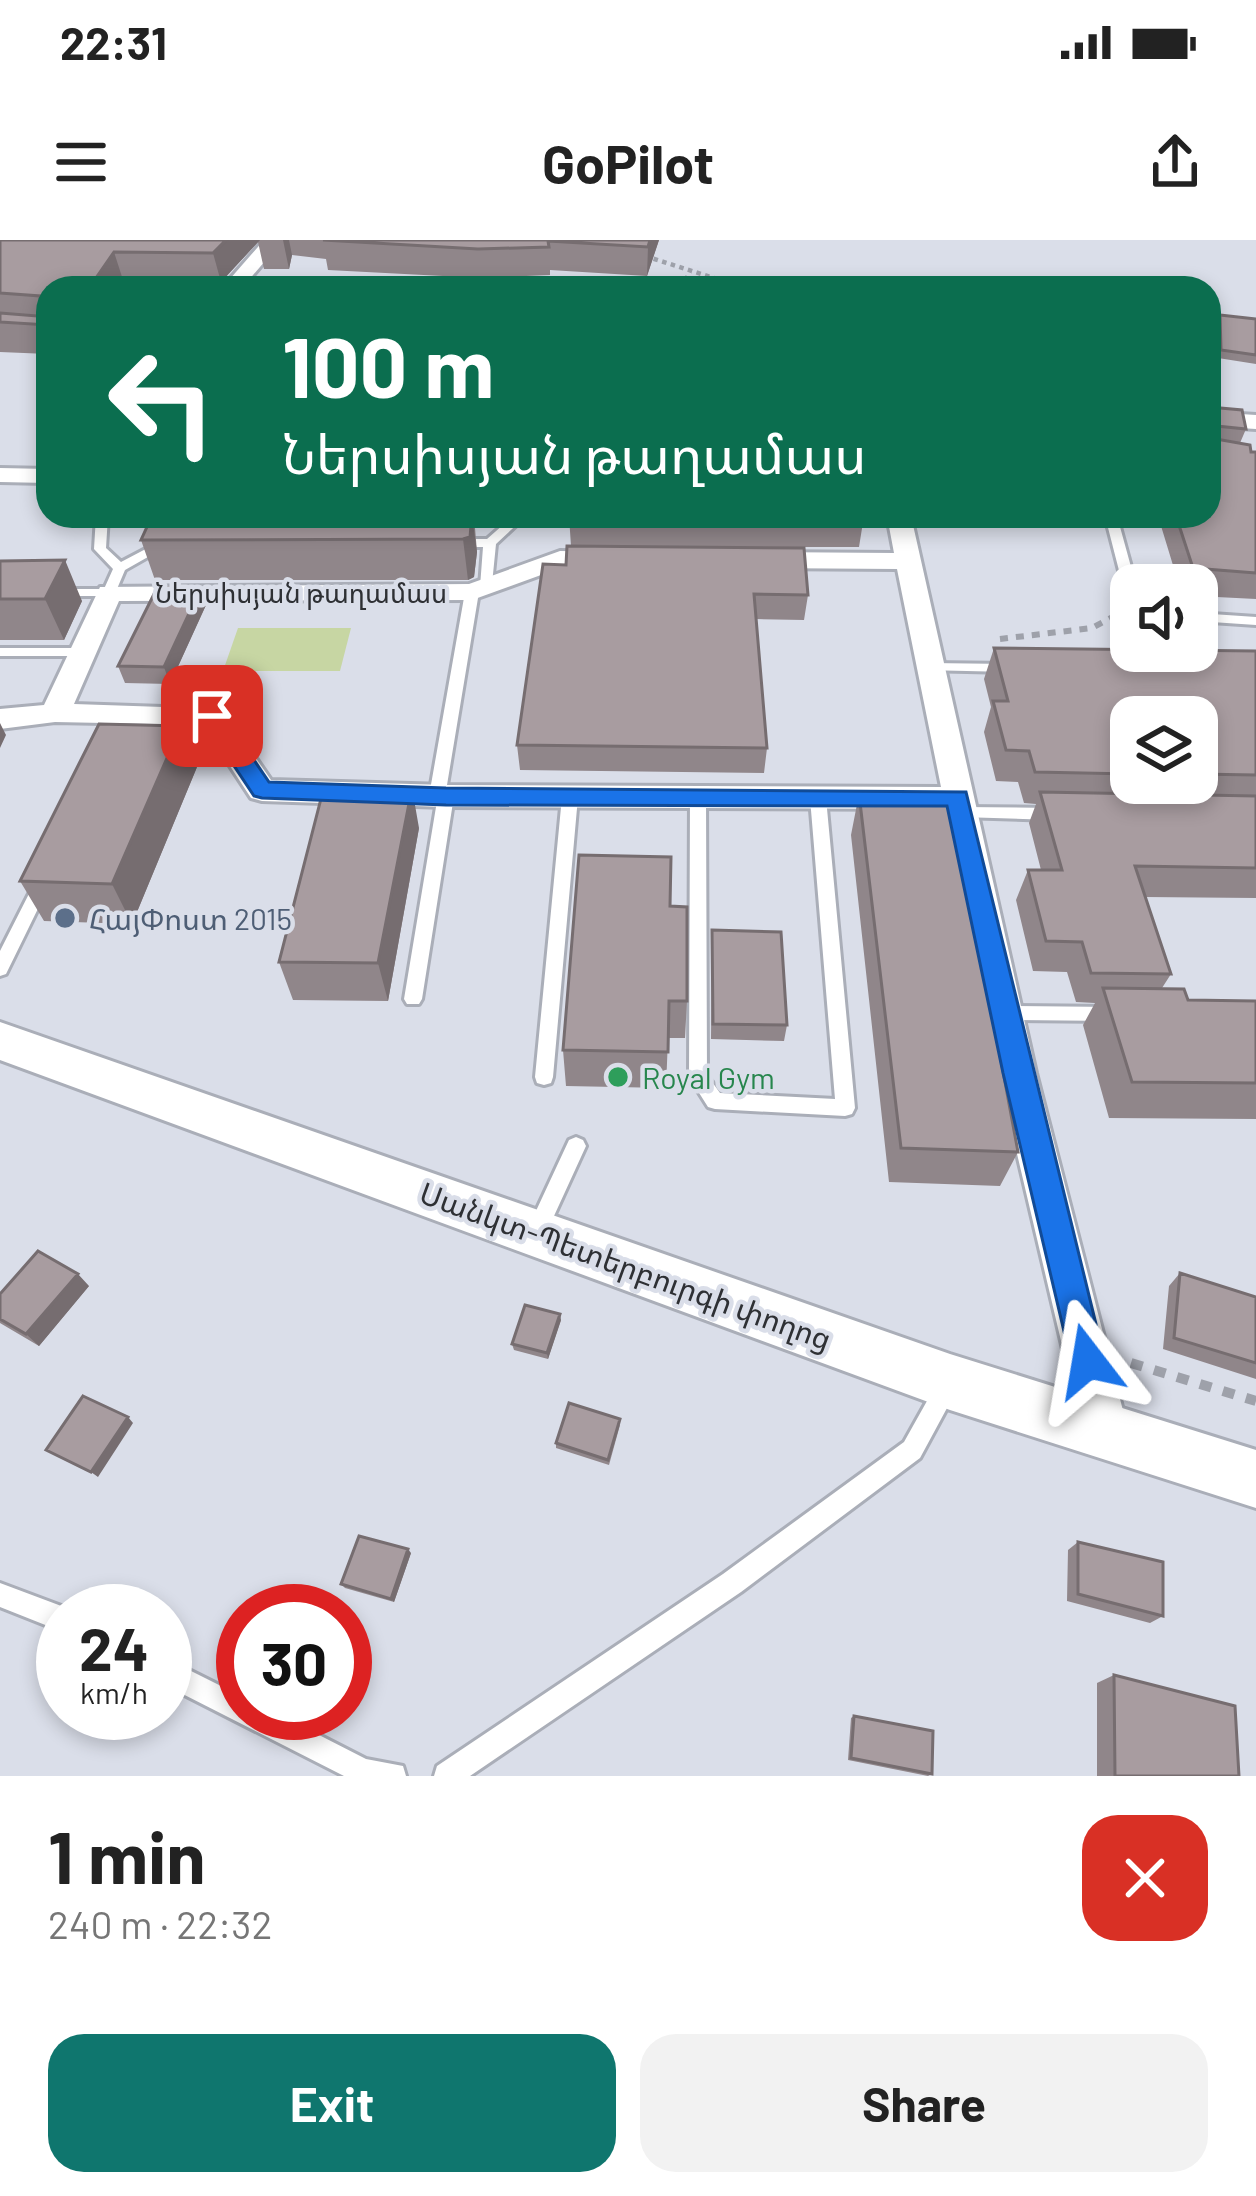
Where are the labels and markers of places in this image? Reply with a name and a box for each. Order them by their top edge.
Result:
pin [161,665,263,767]
place label: ՀայՓոստ 2015 [89,900,292,937]
marker: ՀայՓոստ 2015 [52,905,78,931]
place label: Royal Gym [642,1059,775,1095]
marker: Royal Gym [605,1064,631,1090]

